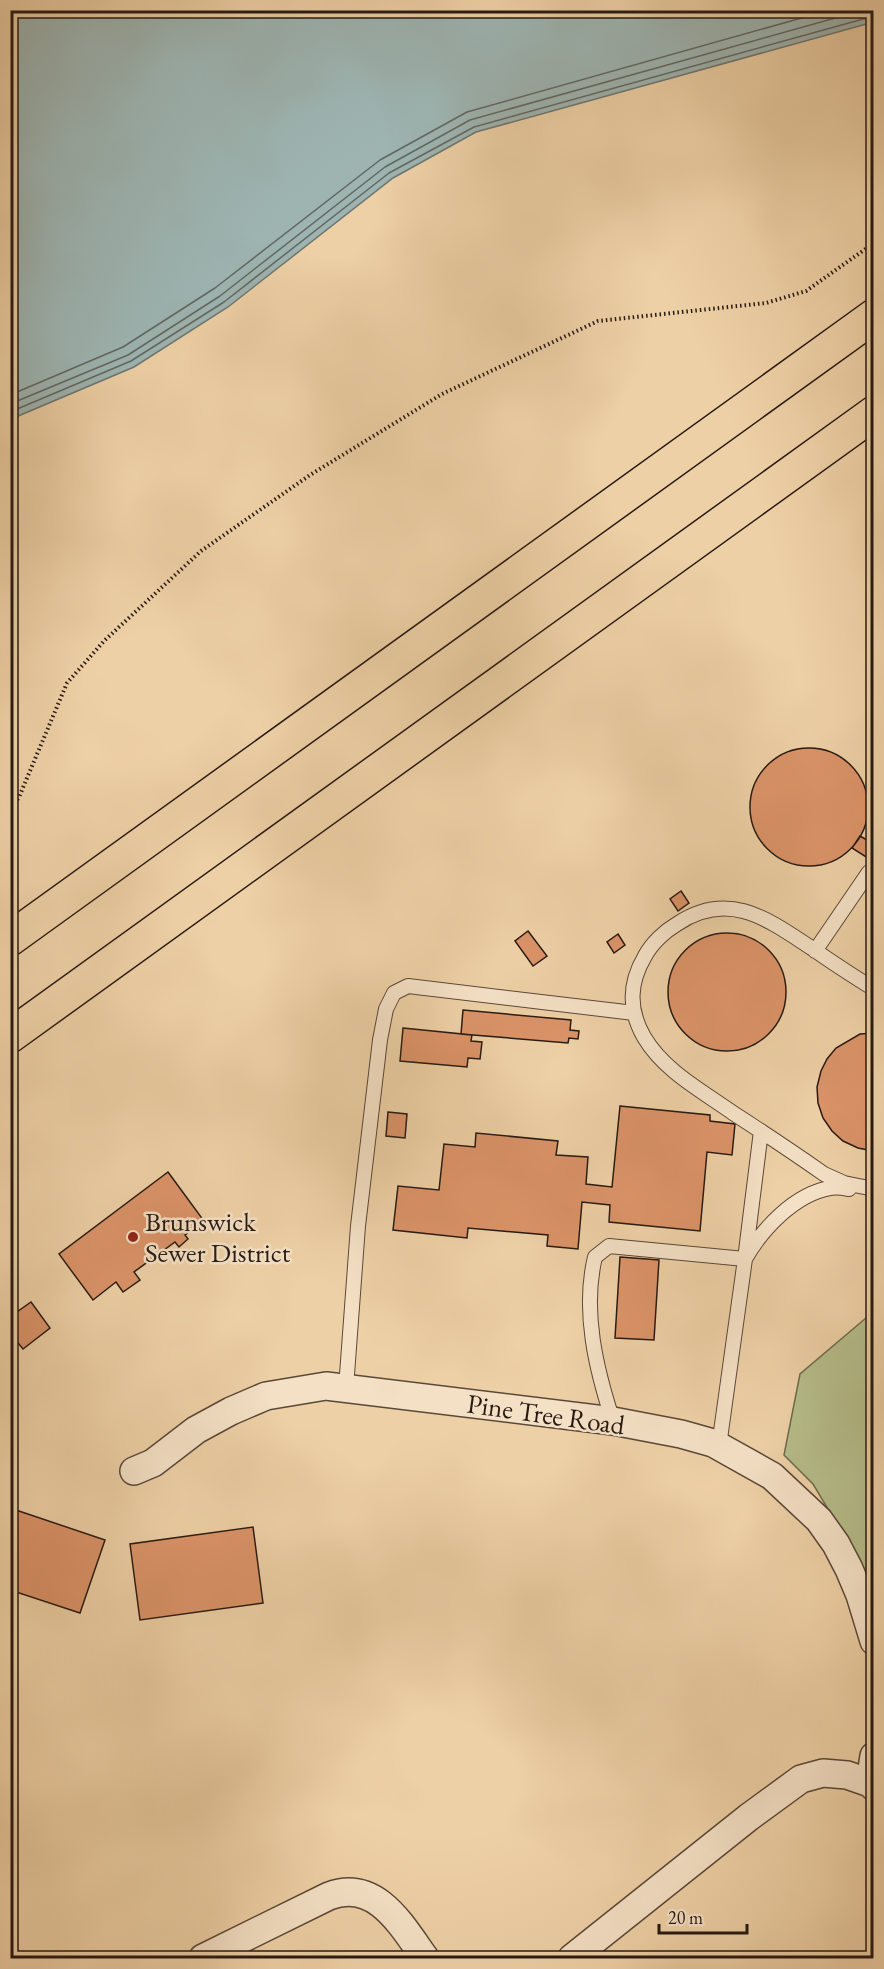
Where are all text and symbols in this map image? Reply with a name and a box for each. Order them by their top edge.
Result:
place label: Brunswick Sewer District [145,1204,291,1270]
marker: Brunswick Sewer District [126,1230,140,1244]
street label: Pine Tree Road [465,1386,627,1442]
scale bar [659,1897,748,1935]
text: 20 m [668,1906,703,1929]

